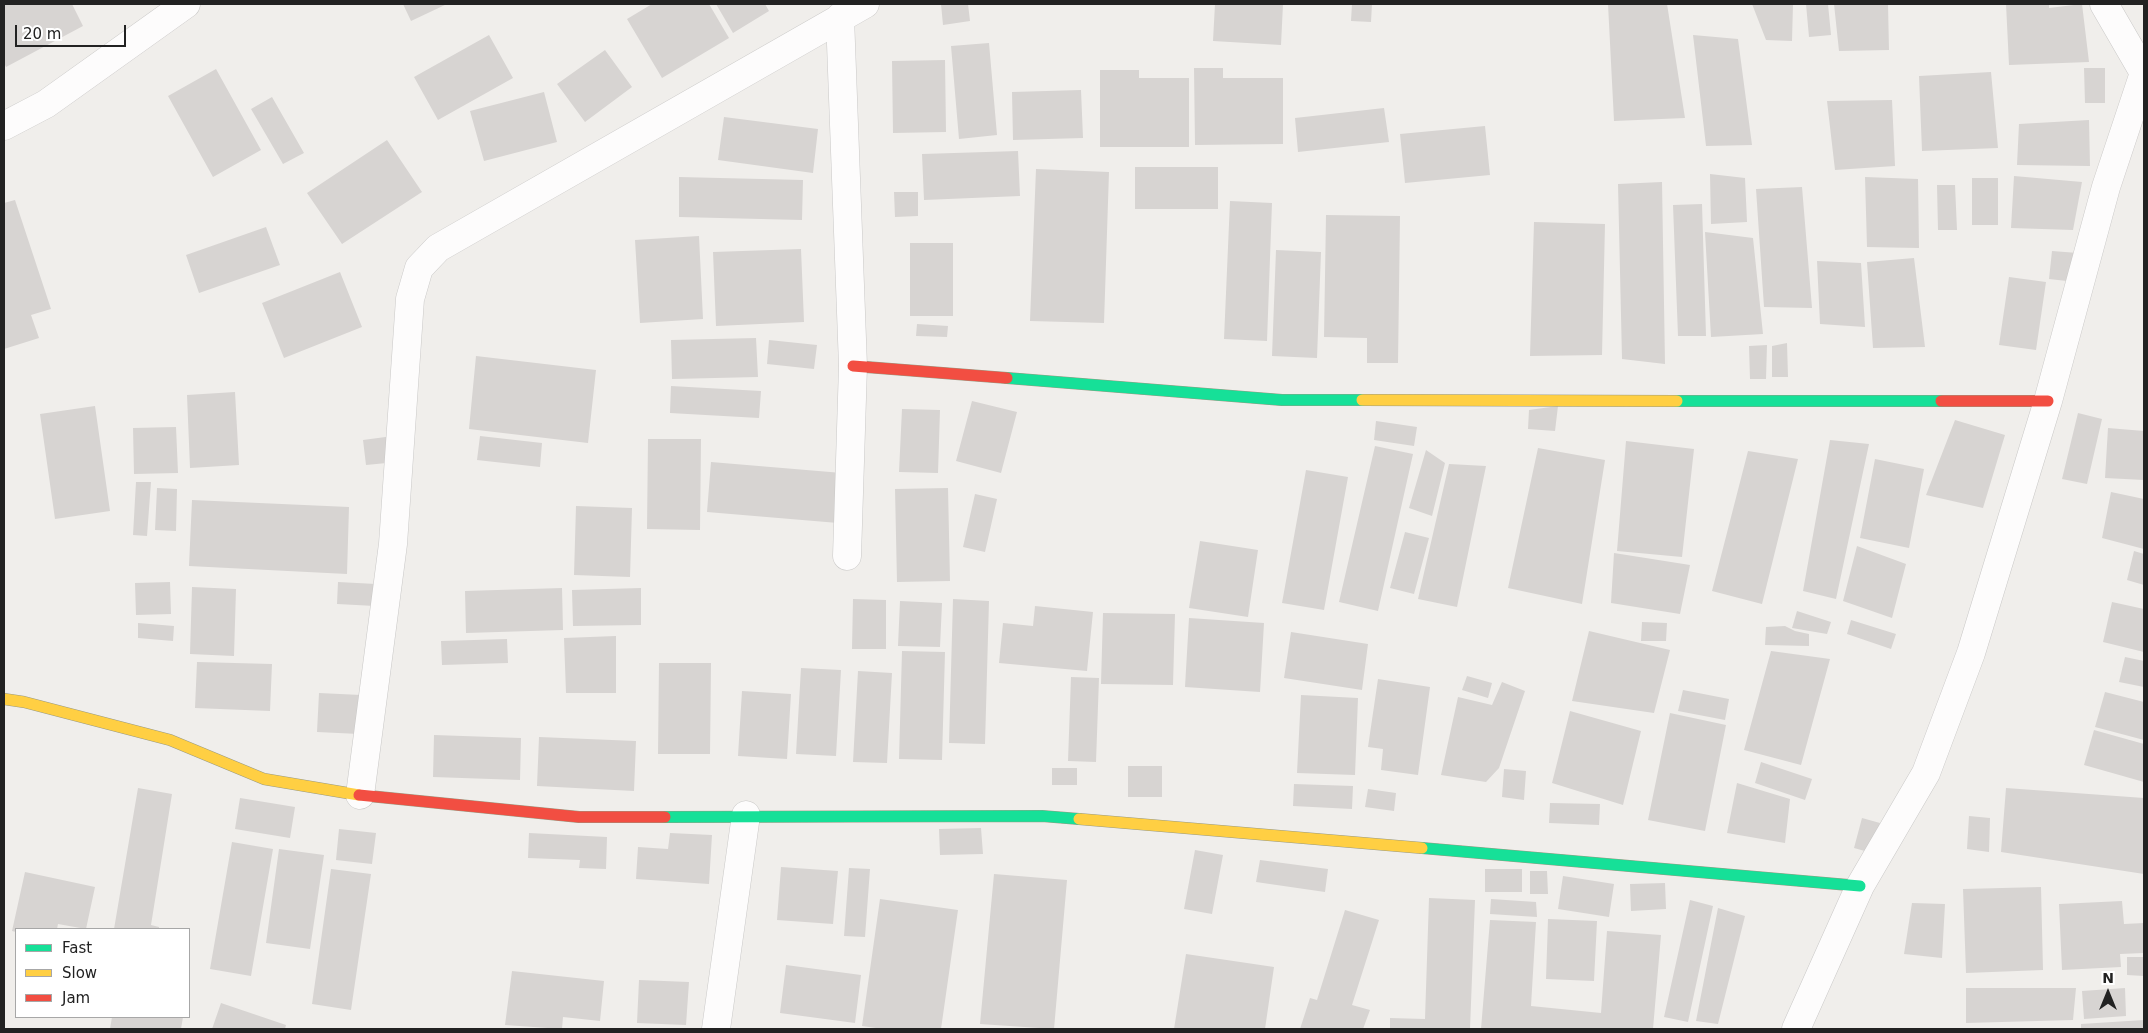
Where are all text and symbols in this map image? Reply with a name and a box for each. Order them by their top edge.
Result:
scale bar [18,15,129,47]
text: 20 m [23,25,61,43]
legend [15,928,190,1018]
text: Fast [62,939,92,957]
text: Slow [62,964,97,982]
north arrow [2083,968,2133,1018]
text: N [2102,970,2114,986]
text: Jam [62,989,90,1007]

